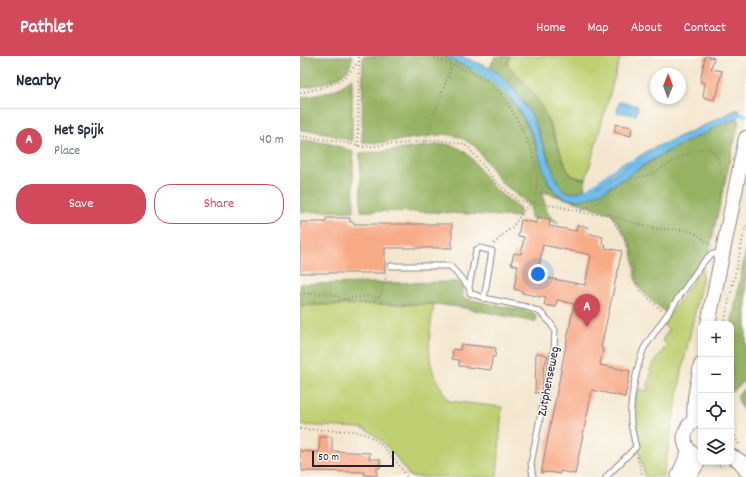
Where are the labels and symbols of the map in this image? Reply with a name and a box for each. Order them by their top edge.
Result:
north arrow [650,68,686,104]
your location [528,264,548,284]
pin: A [574,294,600,327]
street label: Zutphenseweg [533,345,566,418]
scale bar [312,449,394,468]

